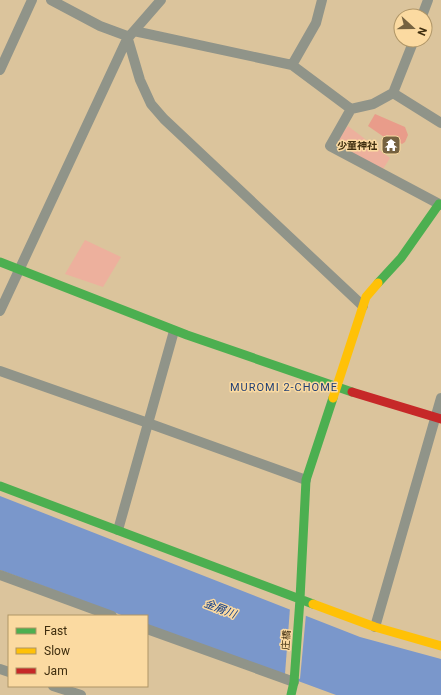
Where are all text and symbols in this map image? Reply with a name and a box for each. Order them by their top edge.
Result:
north arrow [393,8,433,48]
text: N [414,25,429,38]
temple icon: 少童神社 [380,134,402,156]
place label: 少童神社 [337,140,378,151]
district label: MUROMI 2-CHOME [230,381,338,394]
water label: 金屑川 [202,597,239,621]
legend [8,615,148,687]
text: Fast [44,624,67,638]
street label: 庄橋 [280,630,292,650]
text: Slow [44,644,70,658]
text: Jam [44,664,68,678]

